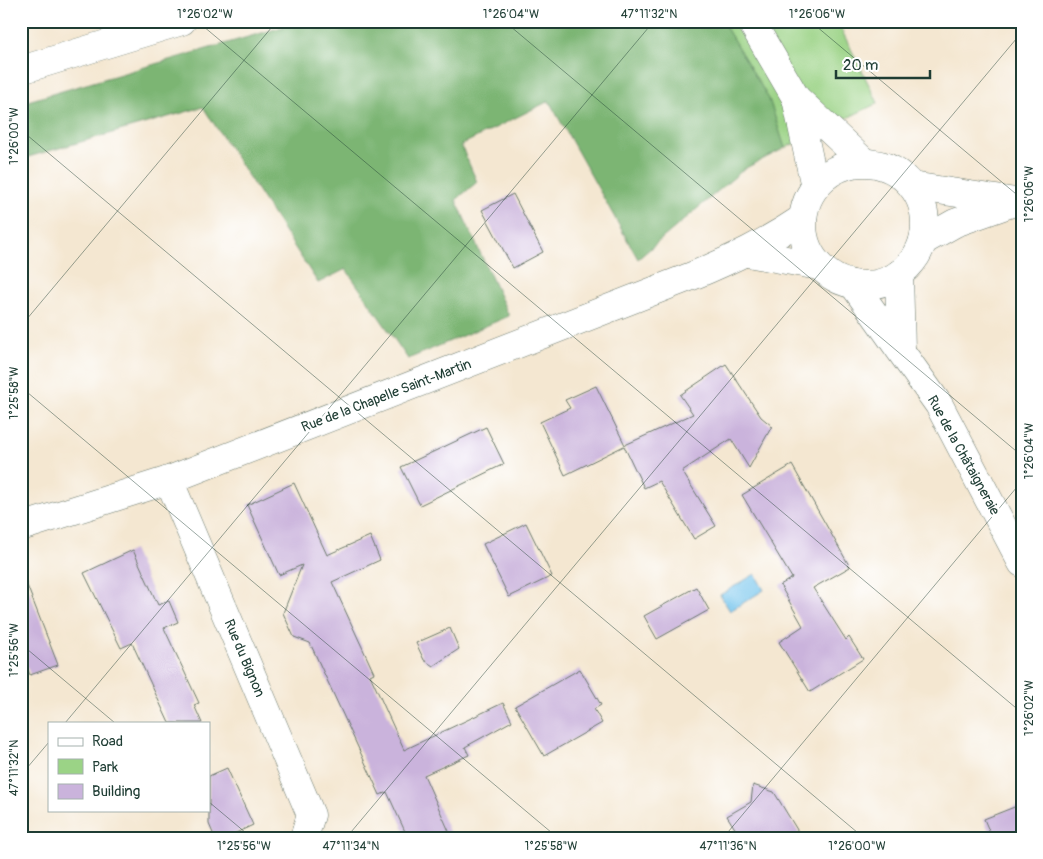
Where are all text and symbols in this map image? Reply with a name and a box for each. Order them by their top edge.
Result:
text: 1°26'02"W [177,7,233,22]
text: 1°26'04"W [483,7,539,22]
text: 47°11'32"N [621,7,677,22]
text: 1°26'06"W [789,7,845,22]
scale bar [836,48,929,80]
text: 20 m [843,56,878,75]
text: 1°26'00"W [7,107,22,165]
text: 1°26'06"W [1022,166,1037,222]
street label: Rue de la Chapelle Saint-Martin [299,355,474,436]
text: 1°25'58"W [7,366,22,420]
street label: Rue de la Châtaigneraie [924,392,1004,518]
text: 1°26'04"W [1022,423,1037,479]
street label: Rue du Bignon [221,617,269,700]
text: 1°25'56"W [7,623,22,677]
text: 1°26'02"W [1022,680,1037,736]
legend [48,722,210,812]
text: Road [92,732,123,751]
text: 47°11'32"N [7,740,22,796]
text: Park [92,758,119,777]
text: Building [92,782,140,801]
text: 1°25'56"W [217,839,271,854]
text: 47°11'34"N [323,839,379,854]
text: 1°25'58"W [524,839,578,854]
text: 47°11'36"N [700,839,757,854]
text: 1°26'00"W [828,839,886,854]

